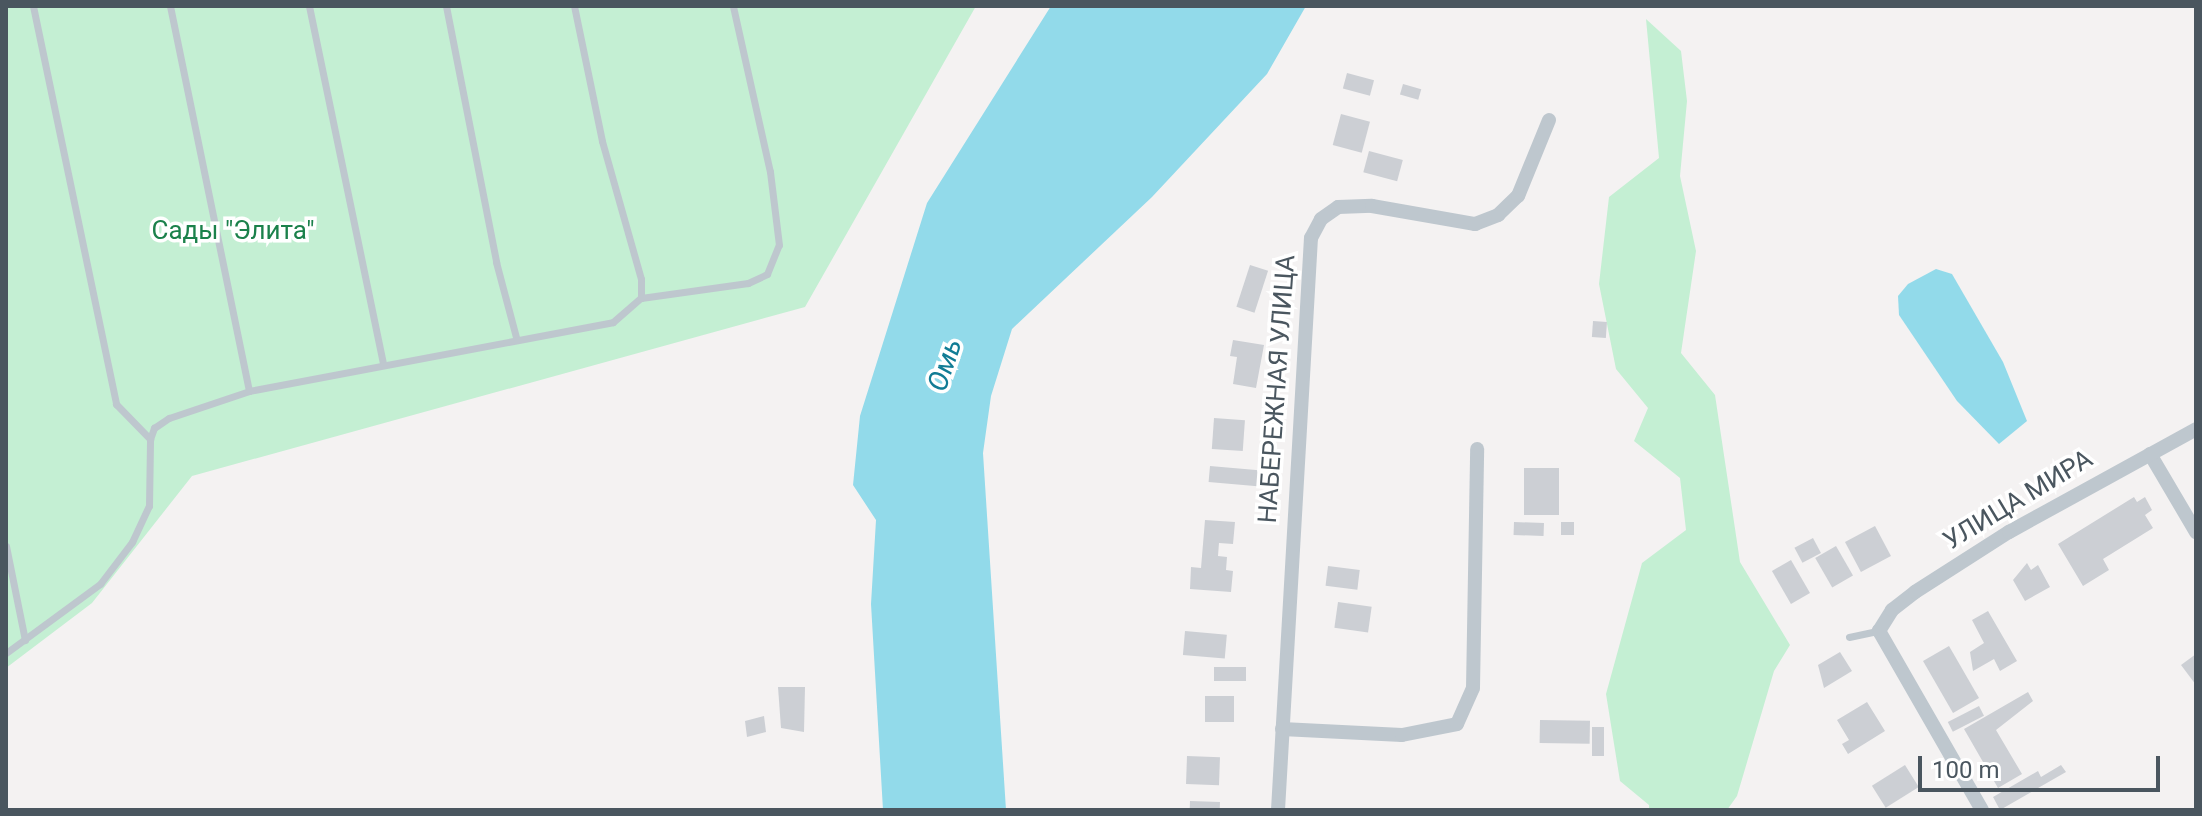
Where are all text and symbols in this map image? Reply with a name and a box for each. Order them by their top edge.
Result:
park label: Сады "Элита" [152,215,314,247]
street label: НАБЕРЕЖНАЯ УЛИЦА [1252,254,1302,524]
water label: Омь [920,334,970,396]
street label: УЛИЦА МИРА [1938,443,2098,557]
scale bar [1922,740,2164,790]
text: 100 m [1932,756,1999,784]

